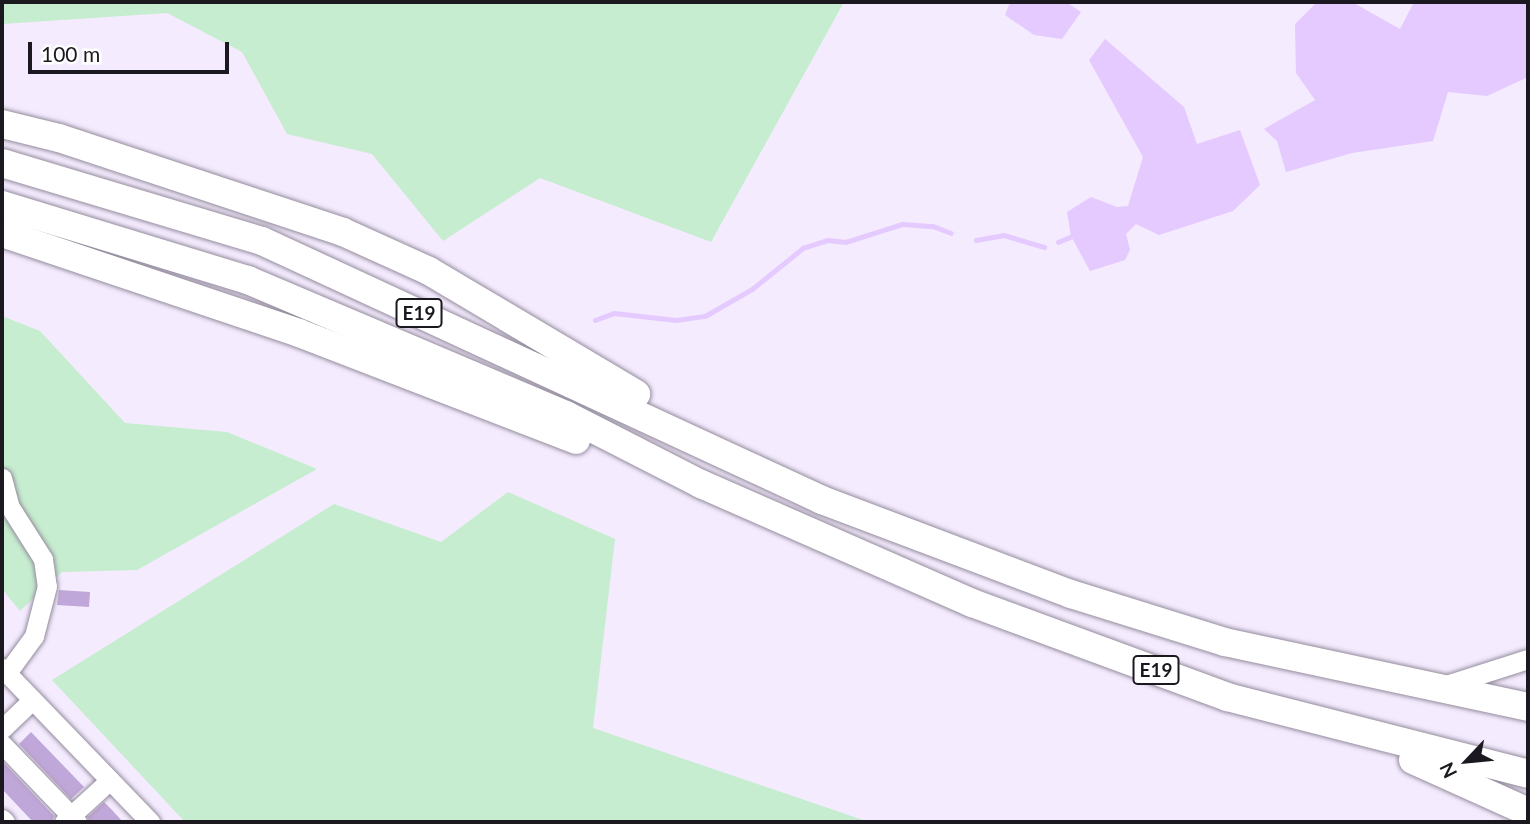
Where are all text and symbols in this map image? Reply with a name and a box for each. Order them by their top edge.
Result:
scale bar [32,28,233,72]
text: 100 m [41,41,100,66]
road number: E19 [394,298,444,328]
road number: E19 [1132,654,1180,685]
north arrow [1432,726,1502,796]
text: N [1434,759,1461,782]

